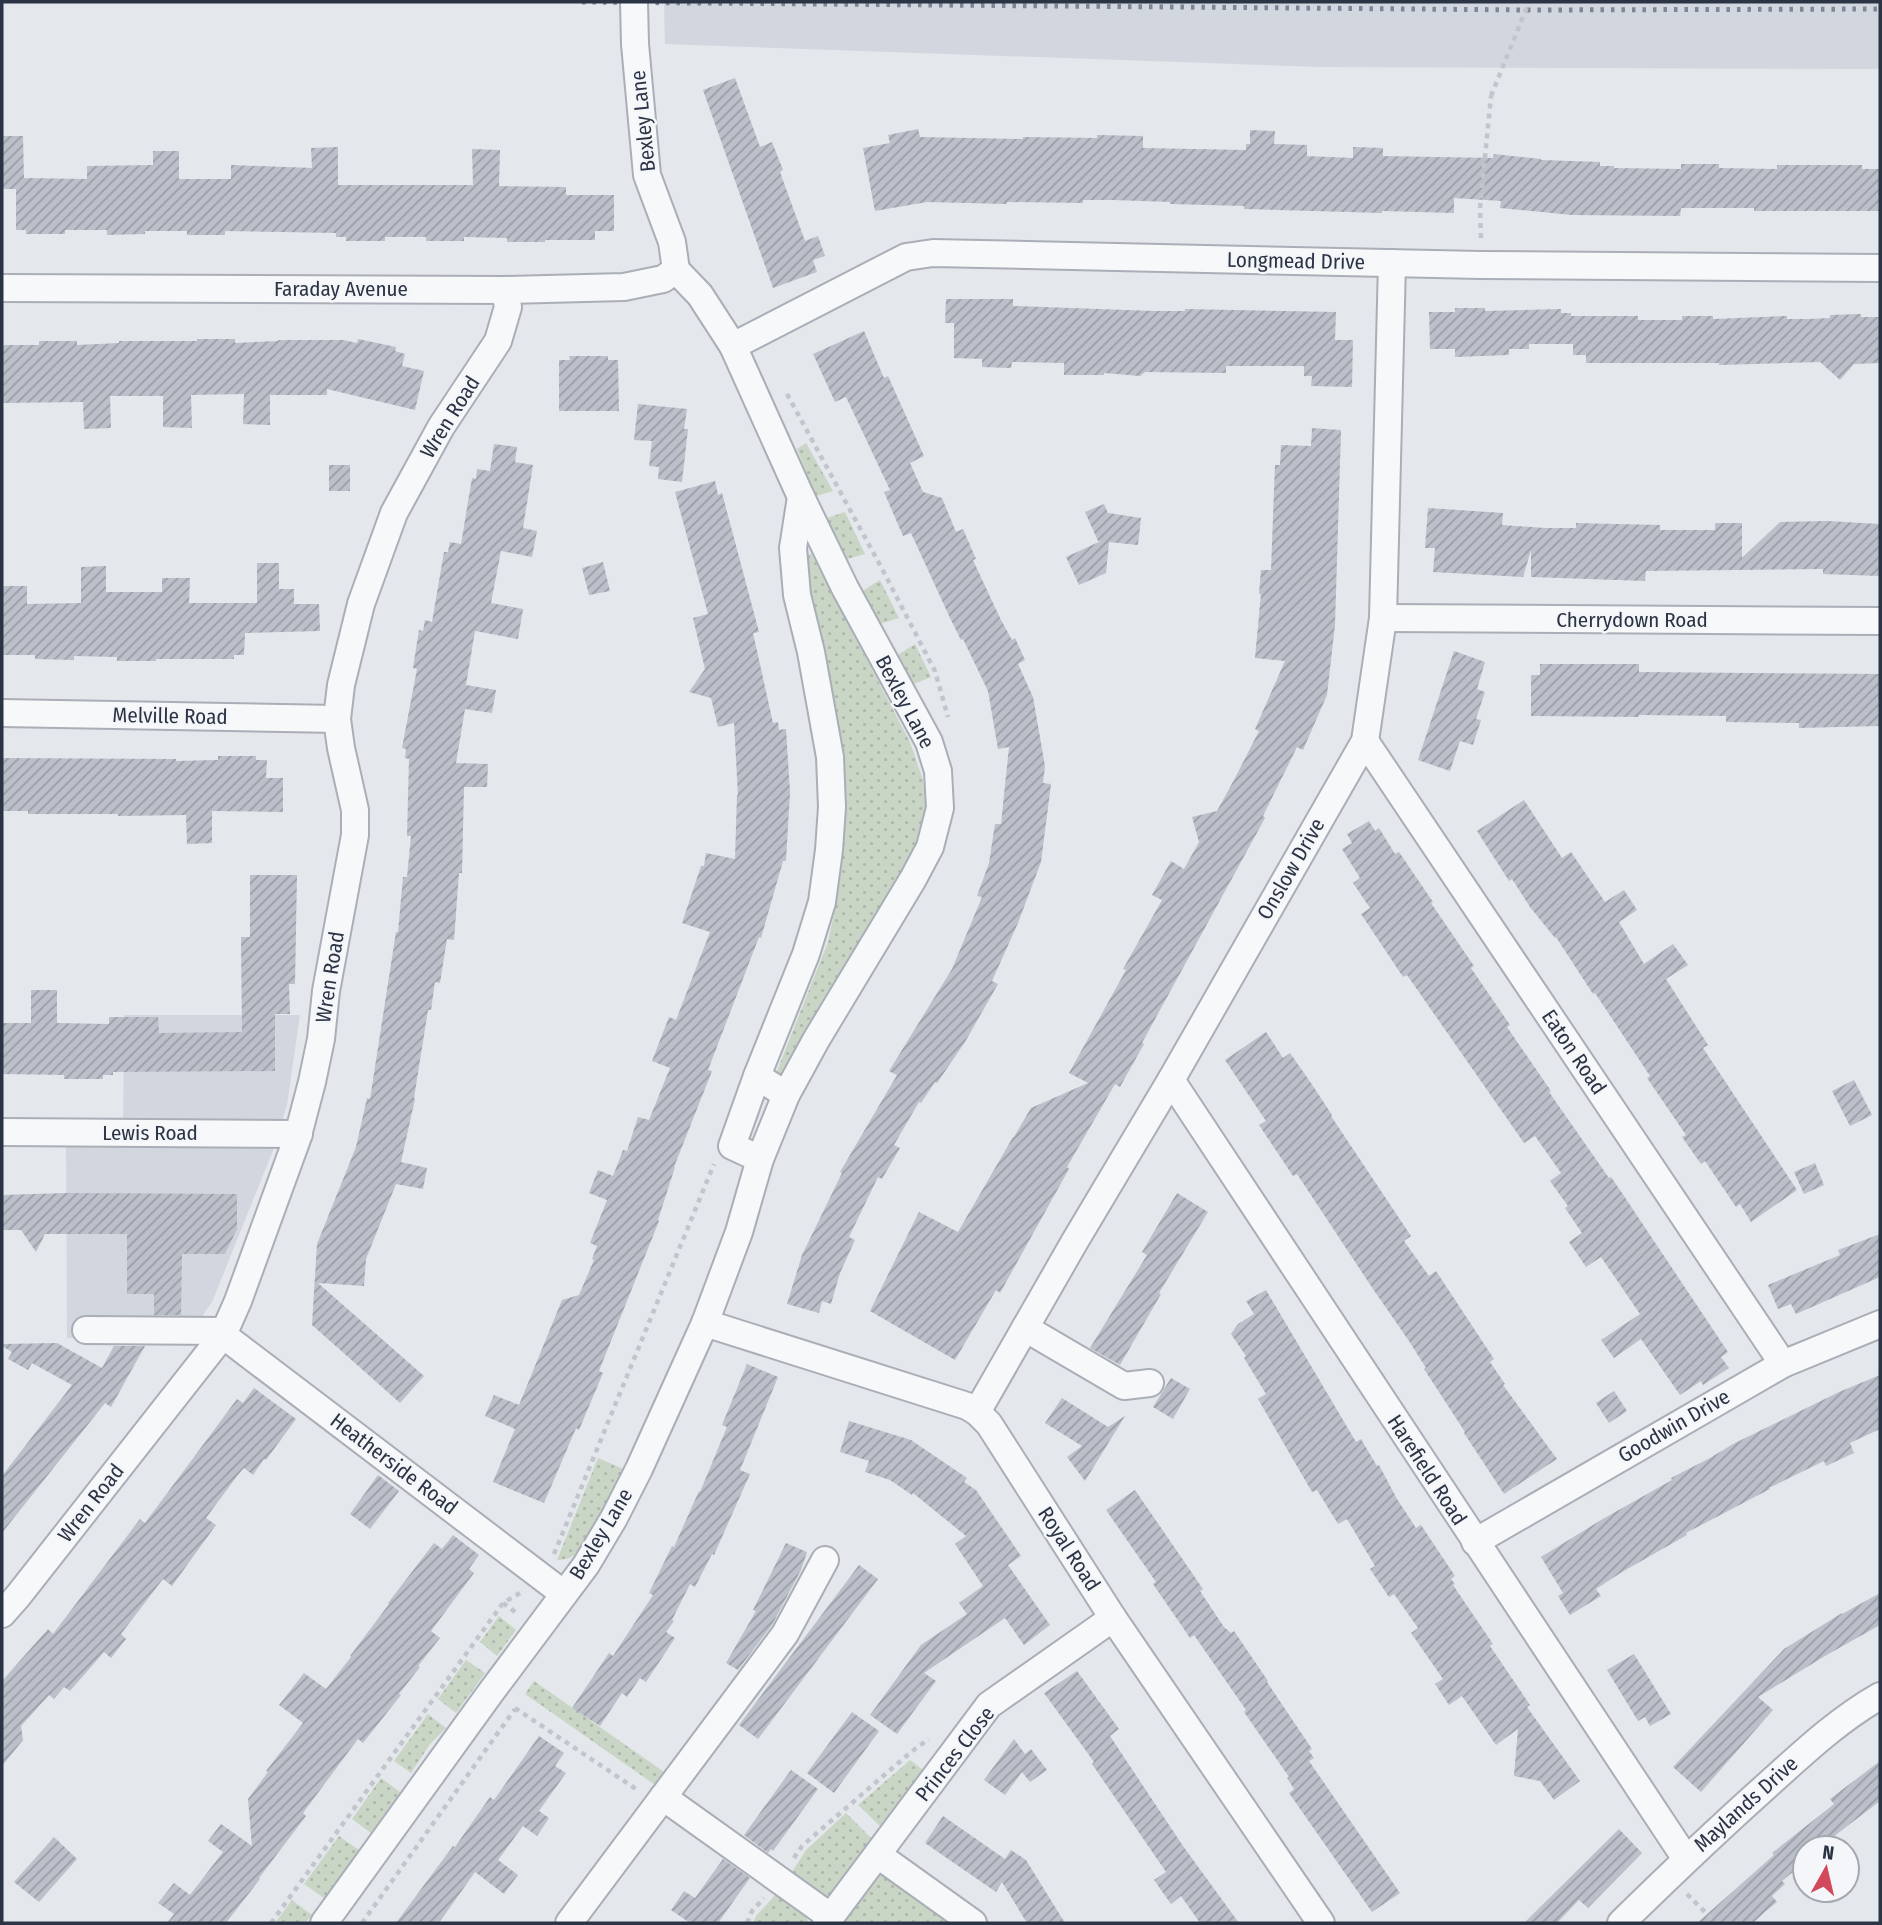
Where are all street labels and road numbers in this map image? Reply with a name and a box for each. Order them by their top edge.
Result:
street label: Bexley Lane [625,69,661,173]
street label: Longmead Drive [1227,247,1365,275]
street label: Faraday Avenue [274,276,408,302]
street label: Wren Road [415,371,485,463]
street label: Cherrydown Road [1556,607,1708,633]
street label: Bexley Lane [870,651,940,753]
street label: Melville Road [112,702,228,730]
street label: Onslow Drive [1252,814,1330,924]
street label: Wren Road [310,929,350,1025]
street label: Eaton Road [1536,1005,1612,1099]
street label: Lewis Road [102,1120,198,1146]
street label: Goodwin Drive [1613,1384,1735,1468]
street label: Heatherside Road [325,1408,463,1520]
street label: Harefield Road [1382,1410,1472,1530]
street label: Wren Road [52,1459,130,1547]
street label: Bexley Lane [564,1484,638,1584]
street label: Royal Road [1032,1502,1106,1596]
street label: Princes Close [910,1701,1000,1807]
street label: Maylands Drive [1689,1751,1803,1857]

